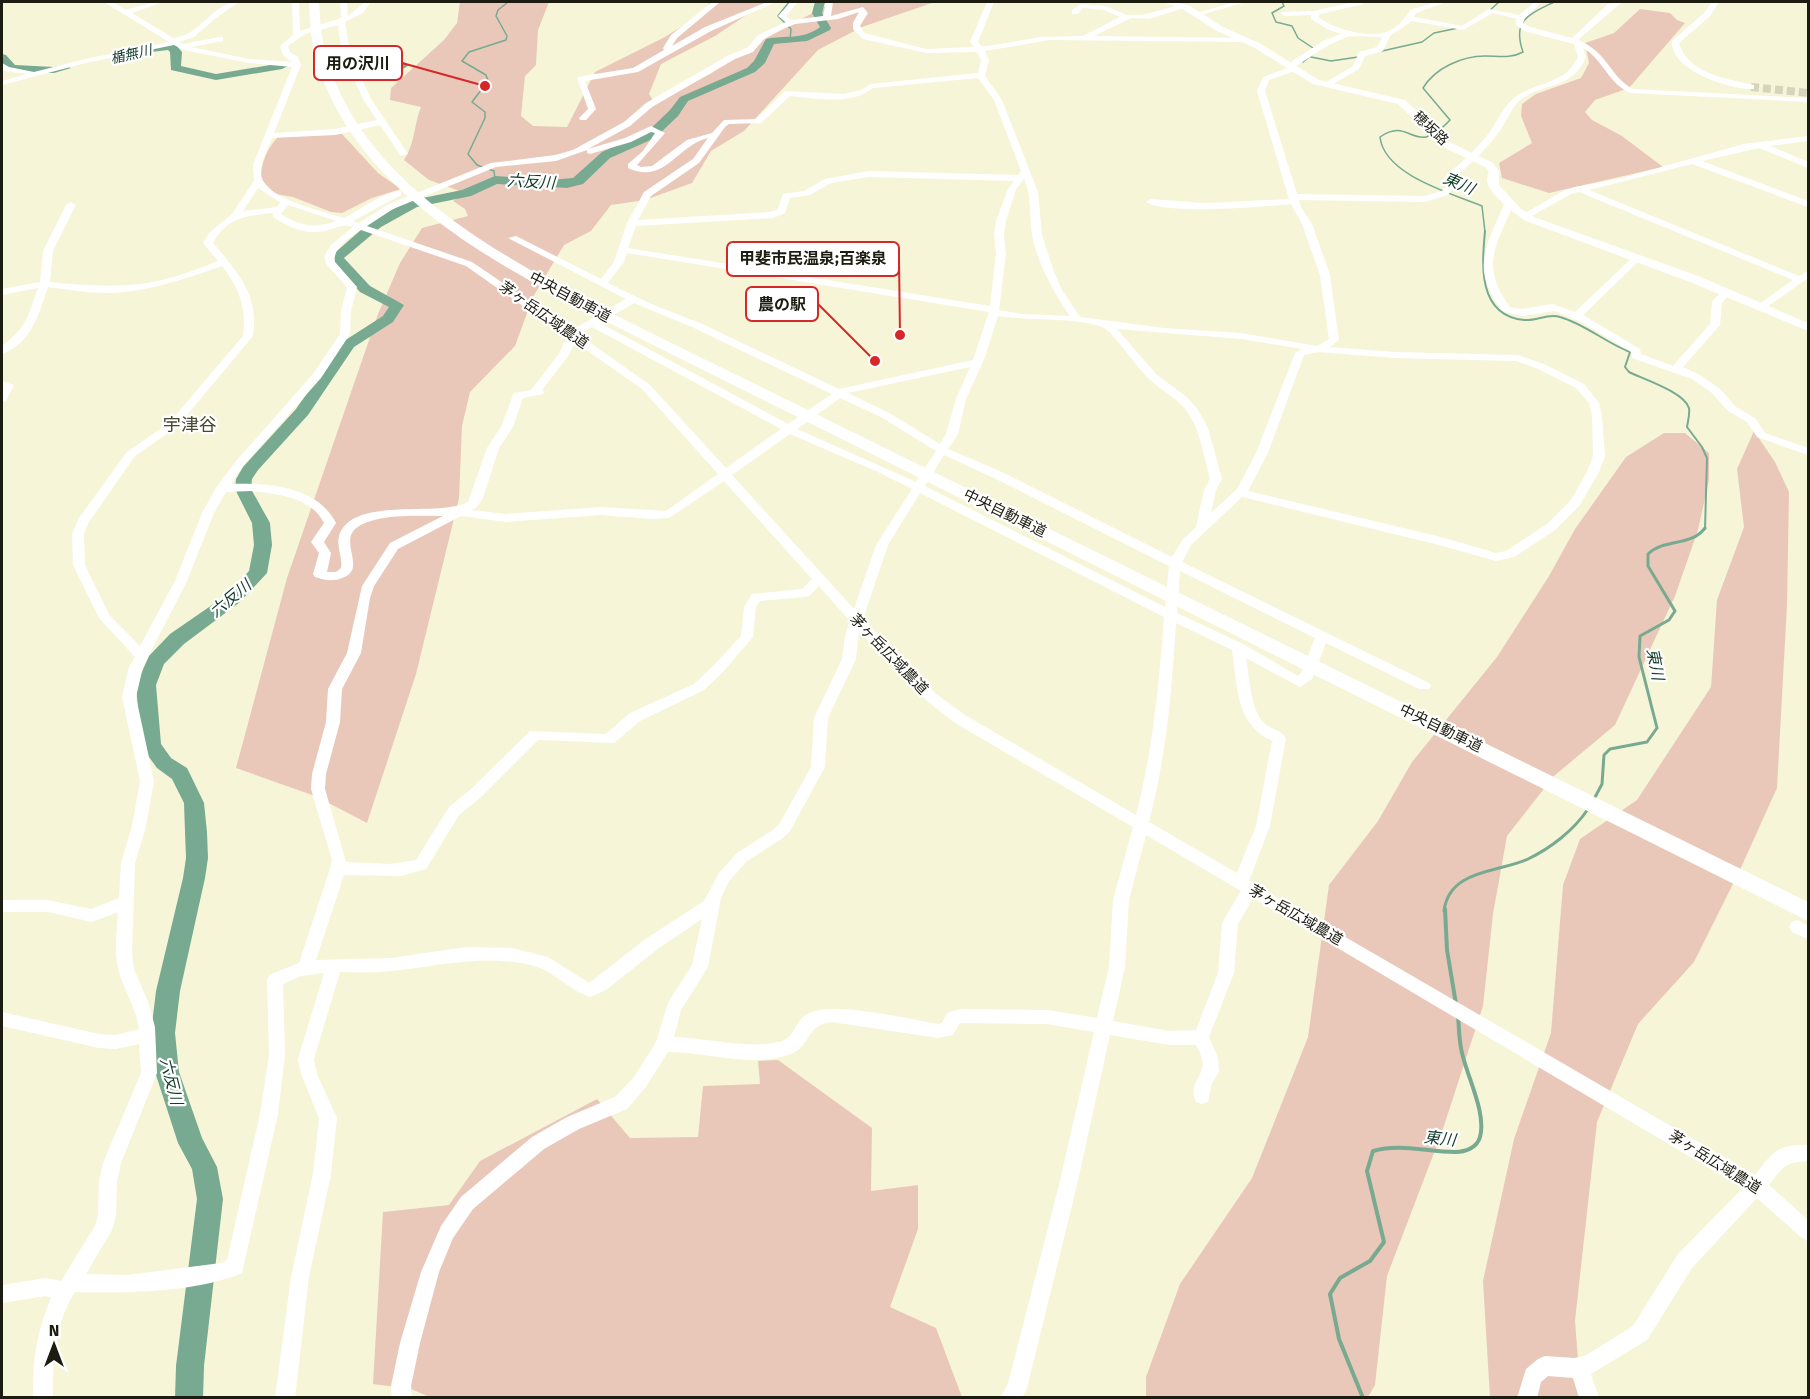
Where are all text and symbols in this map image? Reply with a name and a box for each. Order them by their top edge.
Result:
water label: 楯無川 [109,41,155,67]
callout: 用の沢川 [314,46,402,80]
text: 用の沢川 [326,54,390,73]
street label: 穂坂路 [1410,108,1452,149]
water label: 東川 [1440,168,1479,199]
water label: 六反川 [507,171,557,192]
callout: 甲斐市民温泉;百楽泉 [727,242,899,276]
text: 甲斐市民温泉;百楽泉 [739,249,887,268]
street label: 中央自動車道 [526,268,614,326]
street label: 茅ヶ岳広域農道 [496,278,592,352]
callout: 農の駅 [746,287,818,321]
text: 農の駅 [758,295,806,314]
district label: 宇津谷 [163,414,217,436]
street label: 中央自動車道 [961,485,1049,541]
water label: 六反川 [206,574,256,621]
street label: 茅ヶ岳広域農道 [846,610,932,698]
water label: 東川 [1643,647,1668,684]
street label: 中央自動車道 [1397,700,1485,756]
street label: 茅ヶ岳広域農道 [1246,881,1346,949]
water label: 六反川 [156,1056,187,1109]
water label: 東川 [1423,1127,1459,1150]
street label: 茅ヶ岳広域農道 [1666,1127,1764,1197]
north arrow [24,1315,84,1375]
text: N [49,1321,59,1340]

